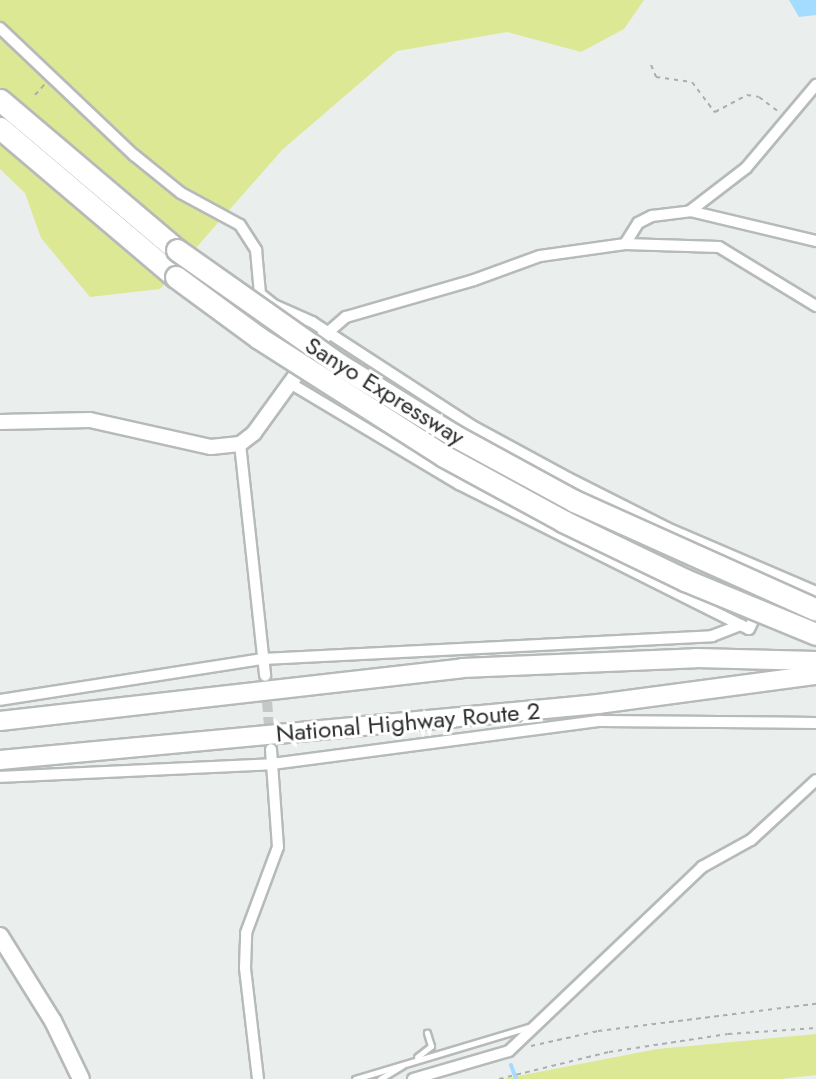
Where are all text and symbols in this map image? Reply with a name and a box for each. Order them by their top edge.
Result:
street label: Sanyo Expressway [300,330,470,452]
street label: National Highway Route 2 [275,696,541,748]

